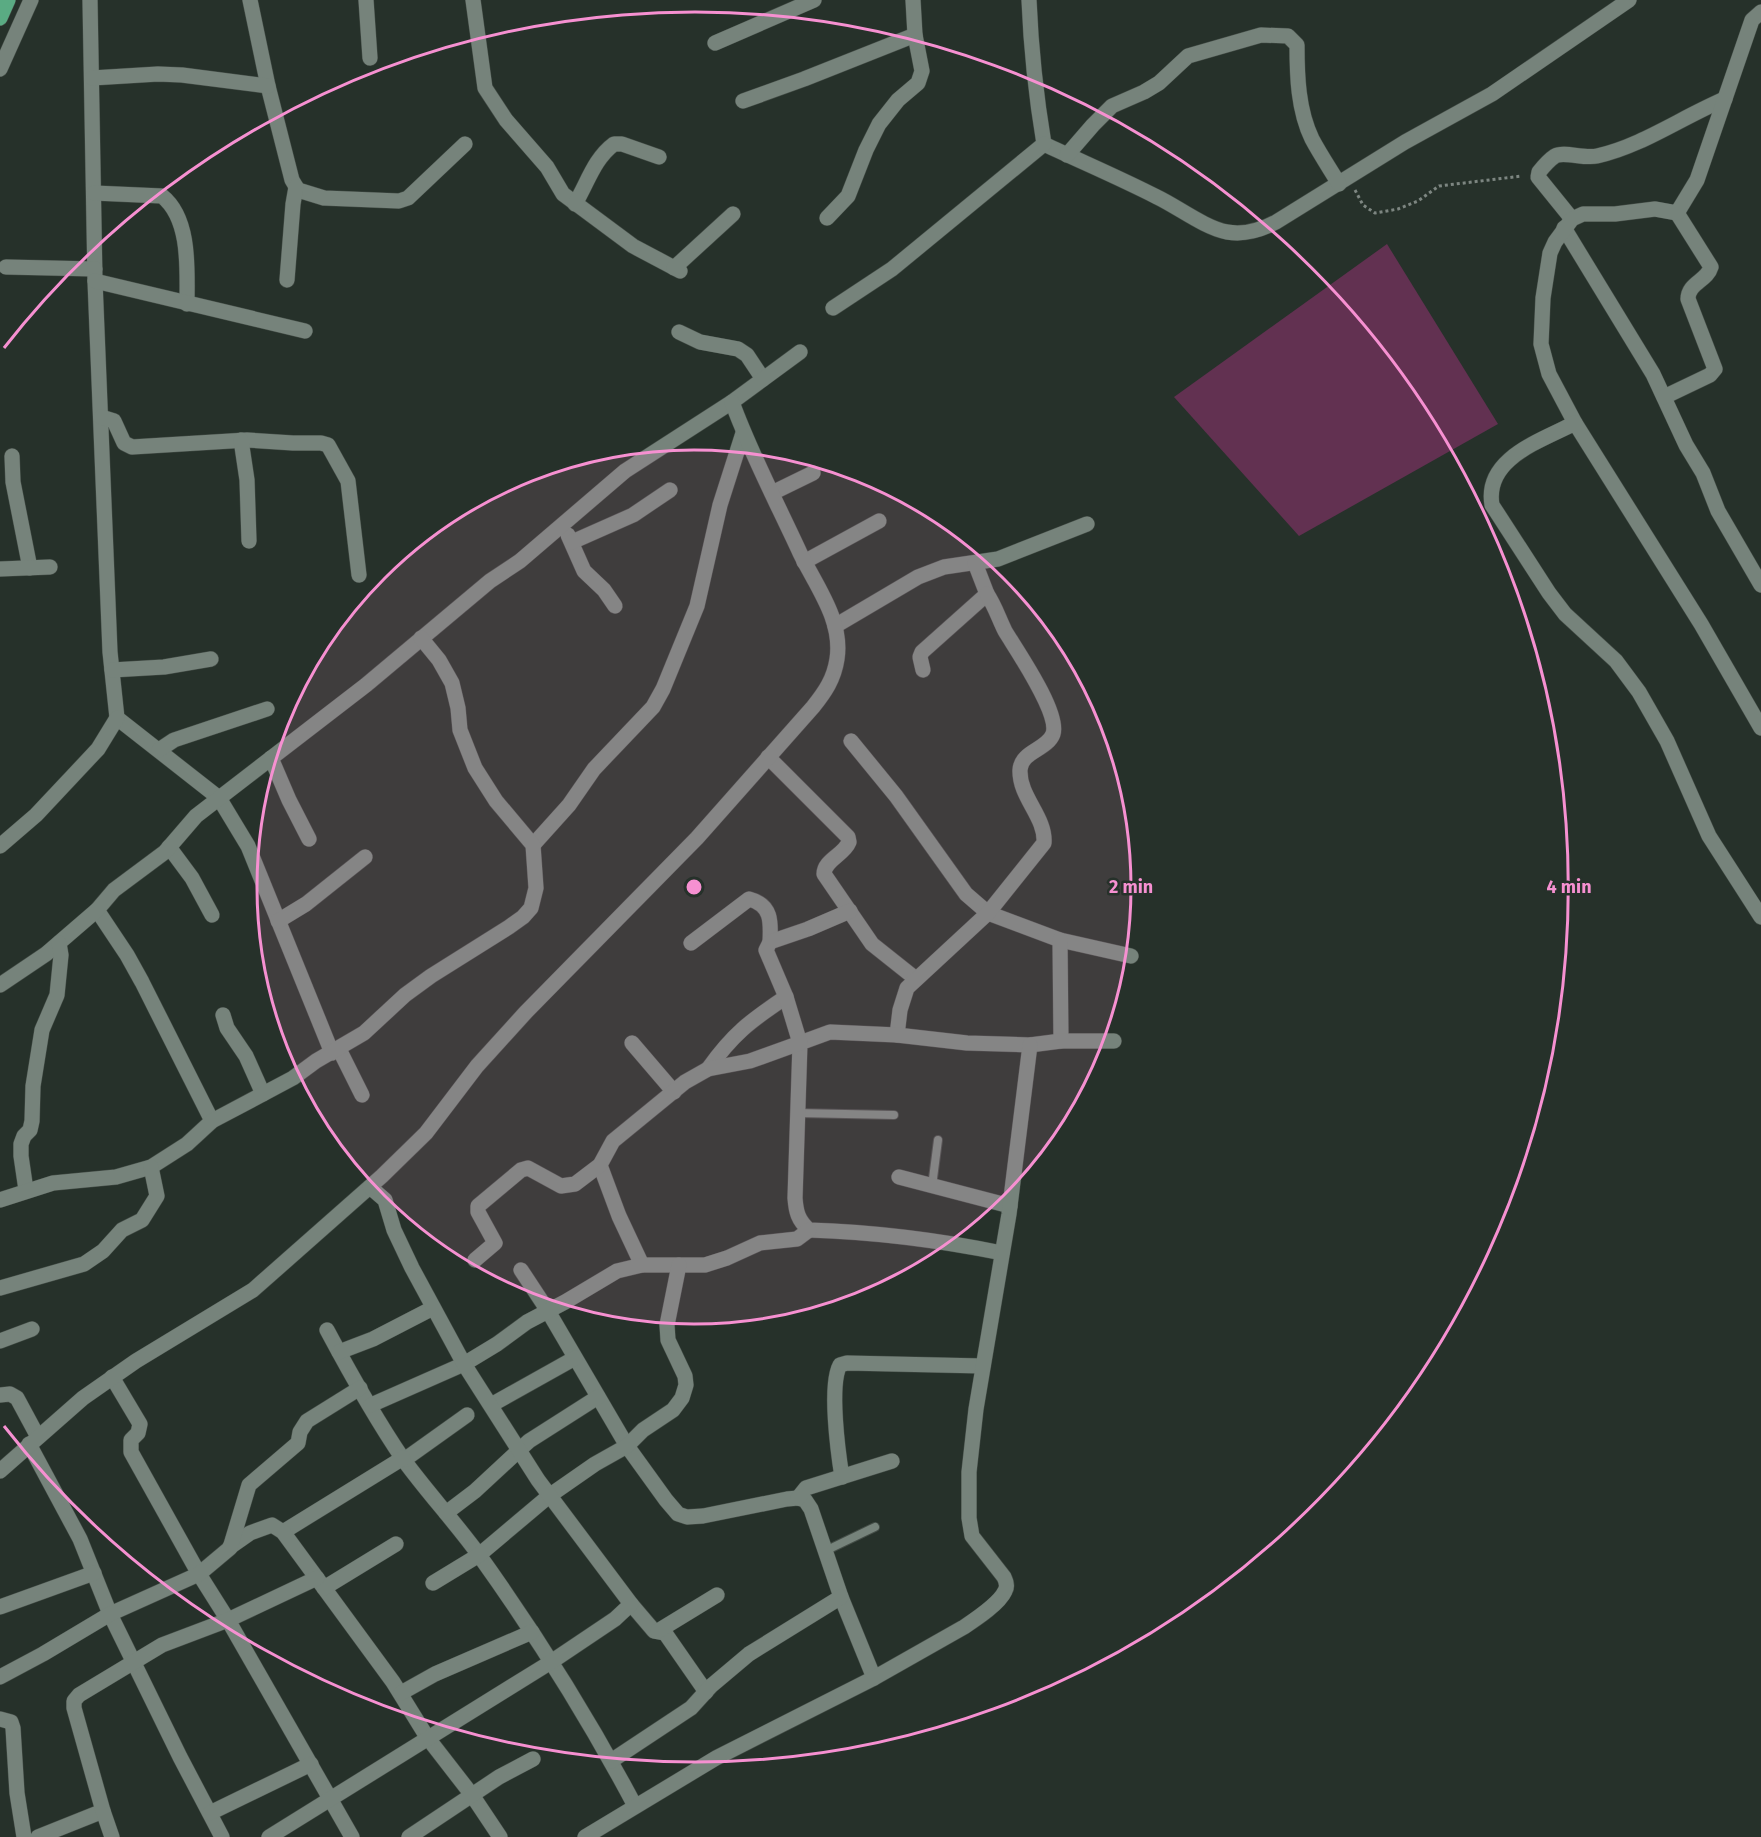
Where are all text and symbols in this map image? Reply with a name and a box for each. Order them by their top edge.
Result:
text: 2 min [1109,876,1153,898]
text: 4 min [1546,876,1592,898]
centre of rings [684,877,704,897]

